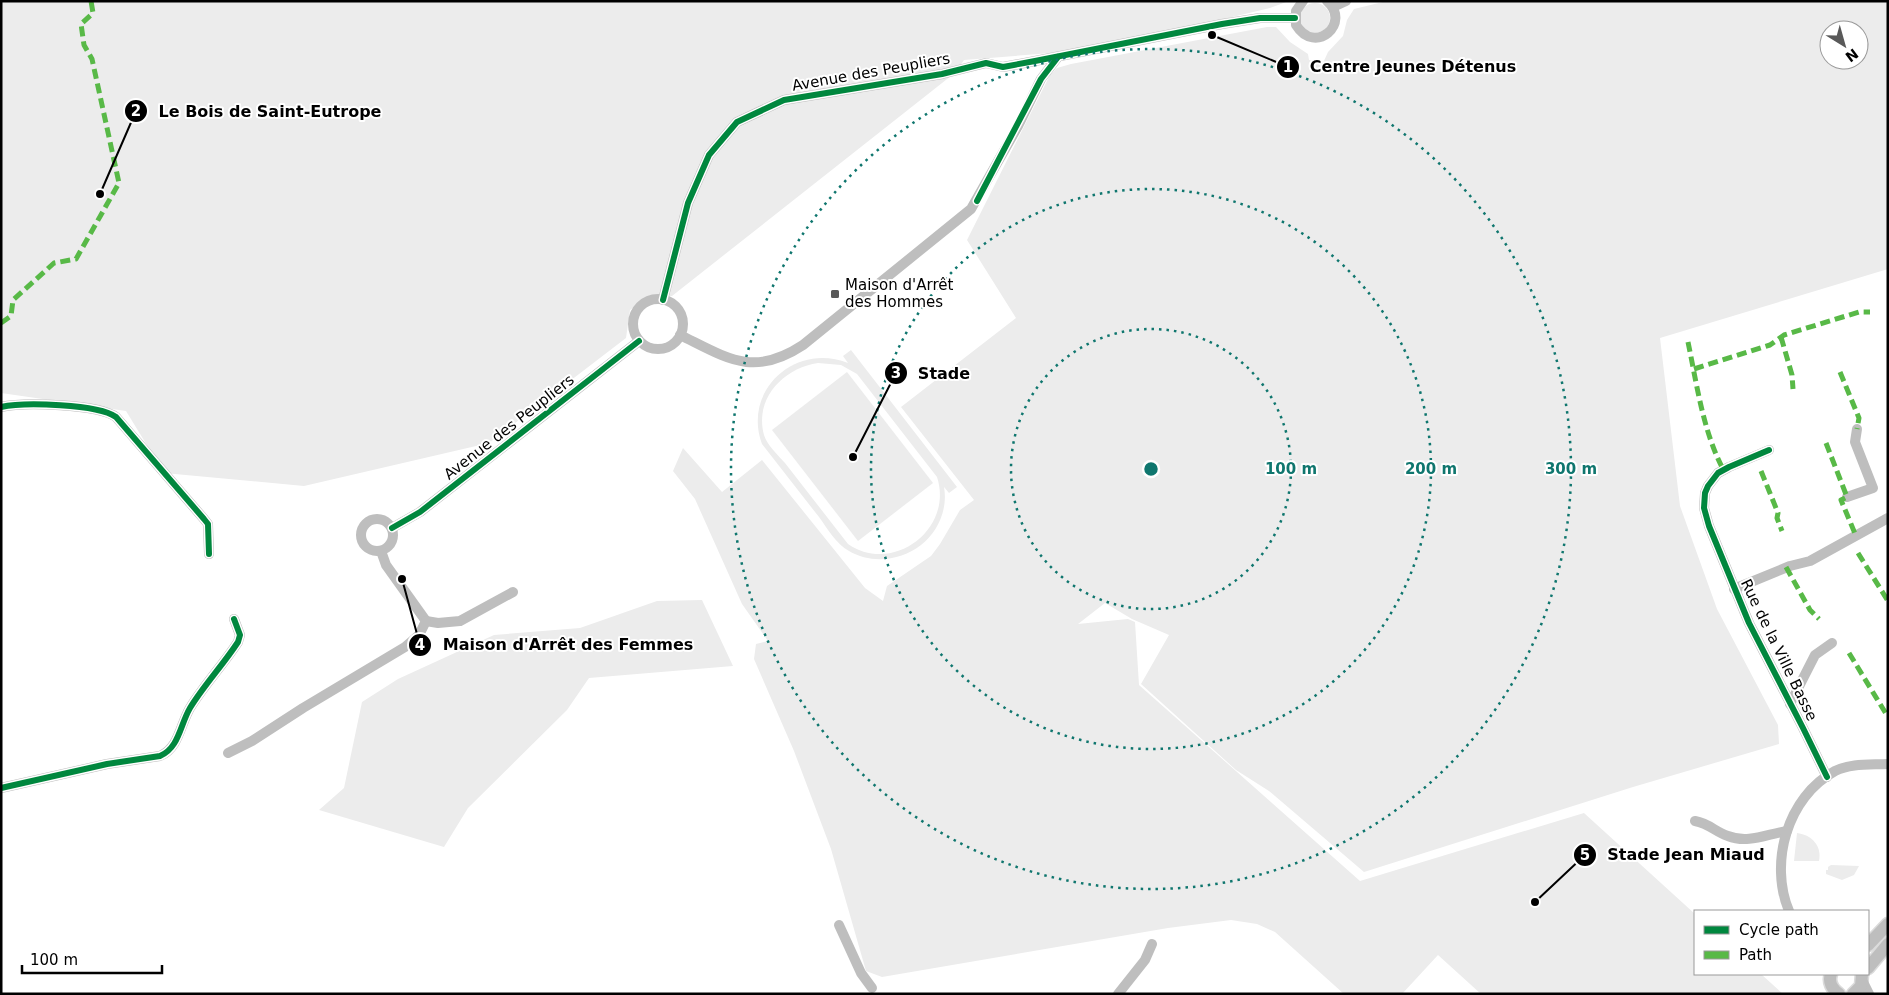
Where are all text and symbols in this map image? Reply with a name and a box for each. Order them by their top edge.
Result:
north arrow [1819,20,1869,70]
text: N [1842,45,1861,65]
street label: Avenue des Peupliers [791,49,952,95]
callout: Centre Jeunes Détenus [1275,51,1527,82]
text: Centre Jeunes Détenus [1310,57,1516,76]
text: 1 [1283,58,1293,76]
callout: Le Bois de Saint-Eutrope [123,95,391,126]
text: 2 [131,102,141,120]
text: Le Bois de Saint-Eutrope [159,102,382,121]
place label: Maison d'Arrêt des Hommes [845,276,953,311]
marker: Maison d'Arrêt des Hommes [829,288,841,300]
callout: Stade [883,358,980,389]
text: 3 [891,364,901,382]
text: Stade [918,364,970,383]
street label: Avenue des Peupliers [440,371,578,483]
centre of rings [1142,460,1160,478]
text: 100 m [1265,460,1317,478]
text: 200 m [1405,460,1457,478]
text: 300 m [1545,460,1597,478]
street label: Rue de la Ville Basse [1737,576,1821,724]
callout: Maison d'Arrêt des Femmes [408,629,703,660]
text: Maison d'Arrêt des Femmes [443,635,693,654]
text: 4 [415,636,425,654]
callout: Stade Jean Miaud [1573,839,1775,870]
text: Stade Jean Miaud [1607,845,1765,864]
text: 5 [1580,846,1590,864]
legend [1694,910,1869,975]
text: Cycle path [1739,921,1819,939]
scale bar [22,942,162,974]
text: Path [1739,946,1772,964]
text: 100 m [30,951,78,969]

